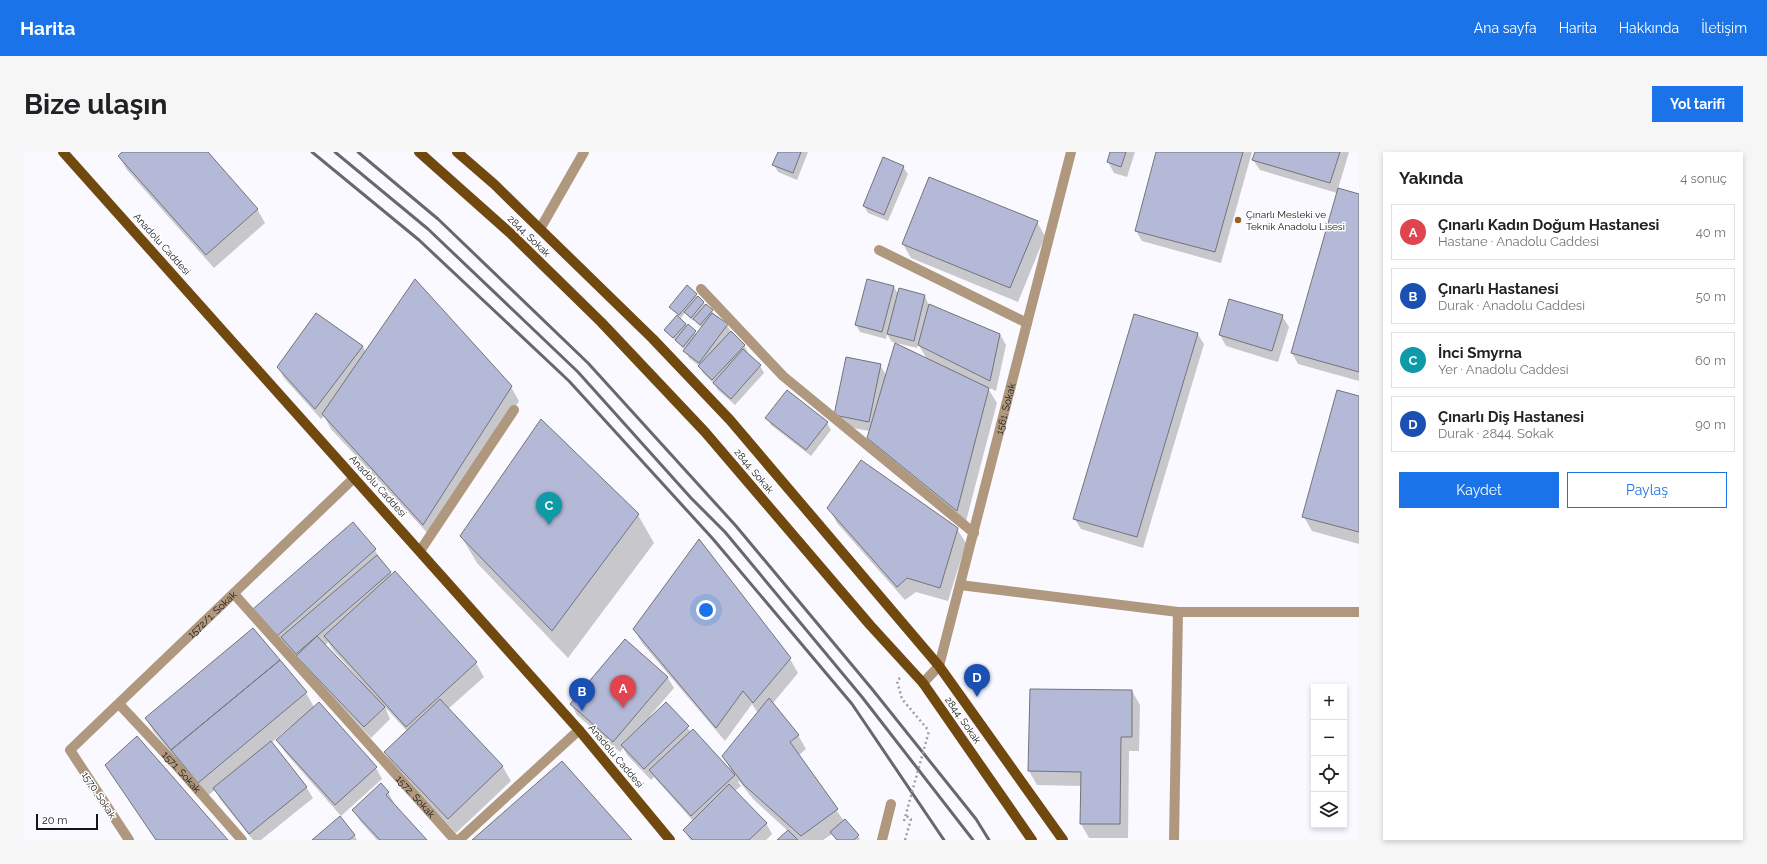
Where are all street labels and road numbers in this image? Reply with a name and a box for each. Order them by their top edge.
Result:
street label: Anadolu Caddesi [131,211,193,277]
street label: 2844. Sokak [506,213,553,259]
street label: 1561. Sokak [993,381,1017,436]
street label: 2844. Sokak [732,447,776,496]
street label: Anadolu Caddesi [347,453,409,519]
street label: 1572/1. Sokak [185,588,239,640]
street label: 2844. Sokak [943,694,984,746]
street label: Anadolu Caddesi [586,722,646,790]
street label: 1571. Sokak [160,749,204,795]
street label: 1570. Sokak [80,770,119,821]
street label: 1572. Sokak [394,773,438,820]

